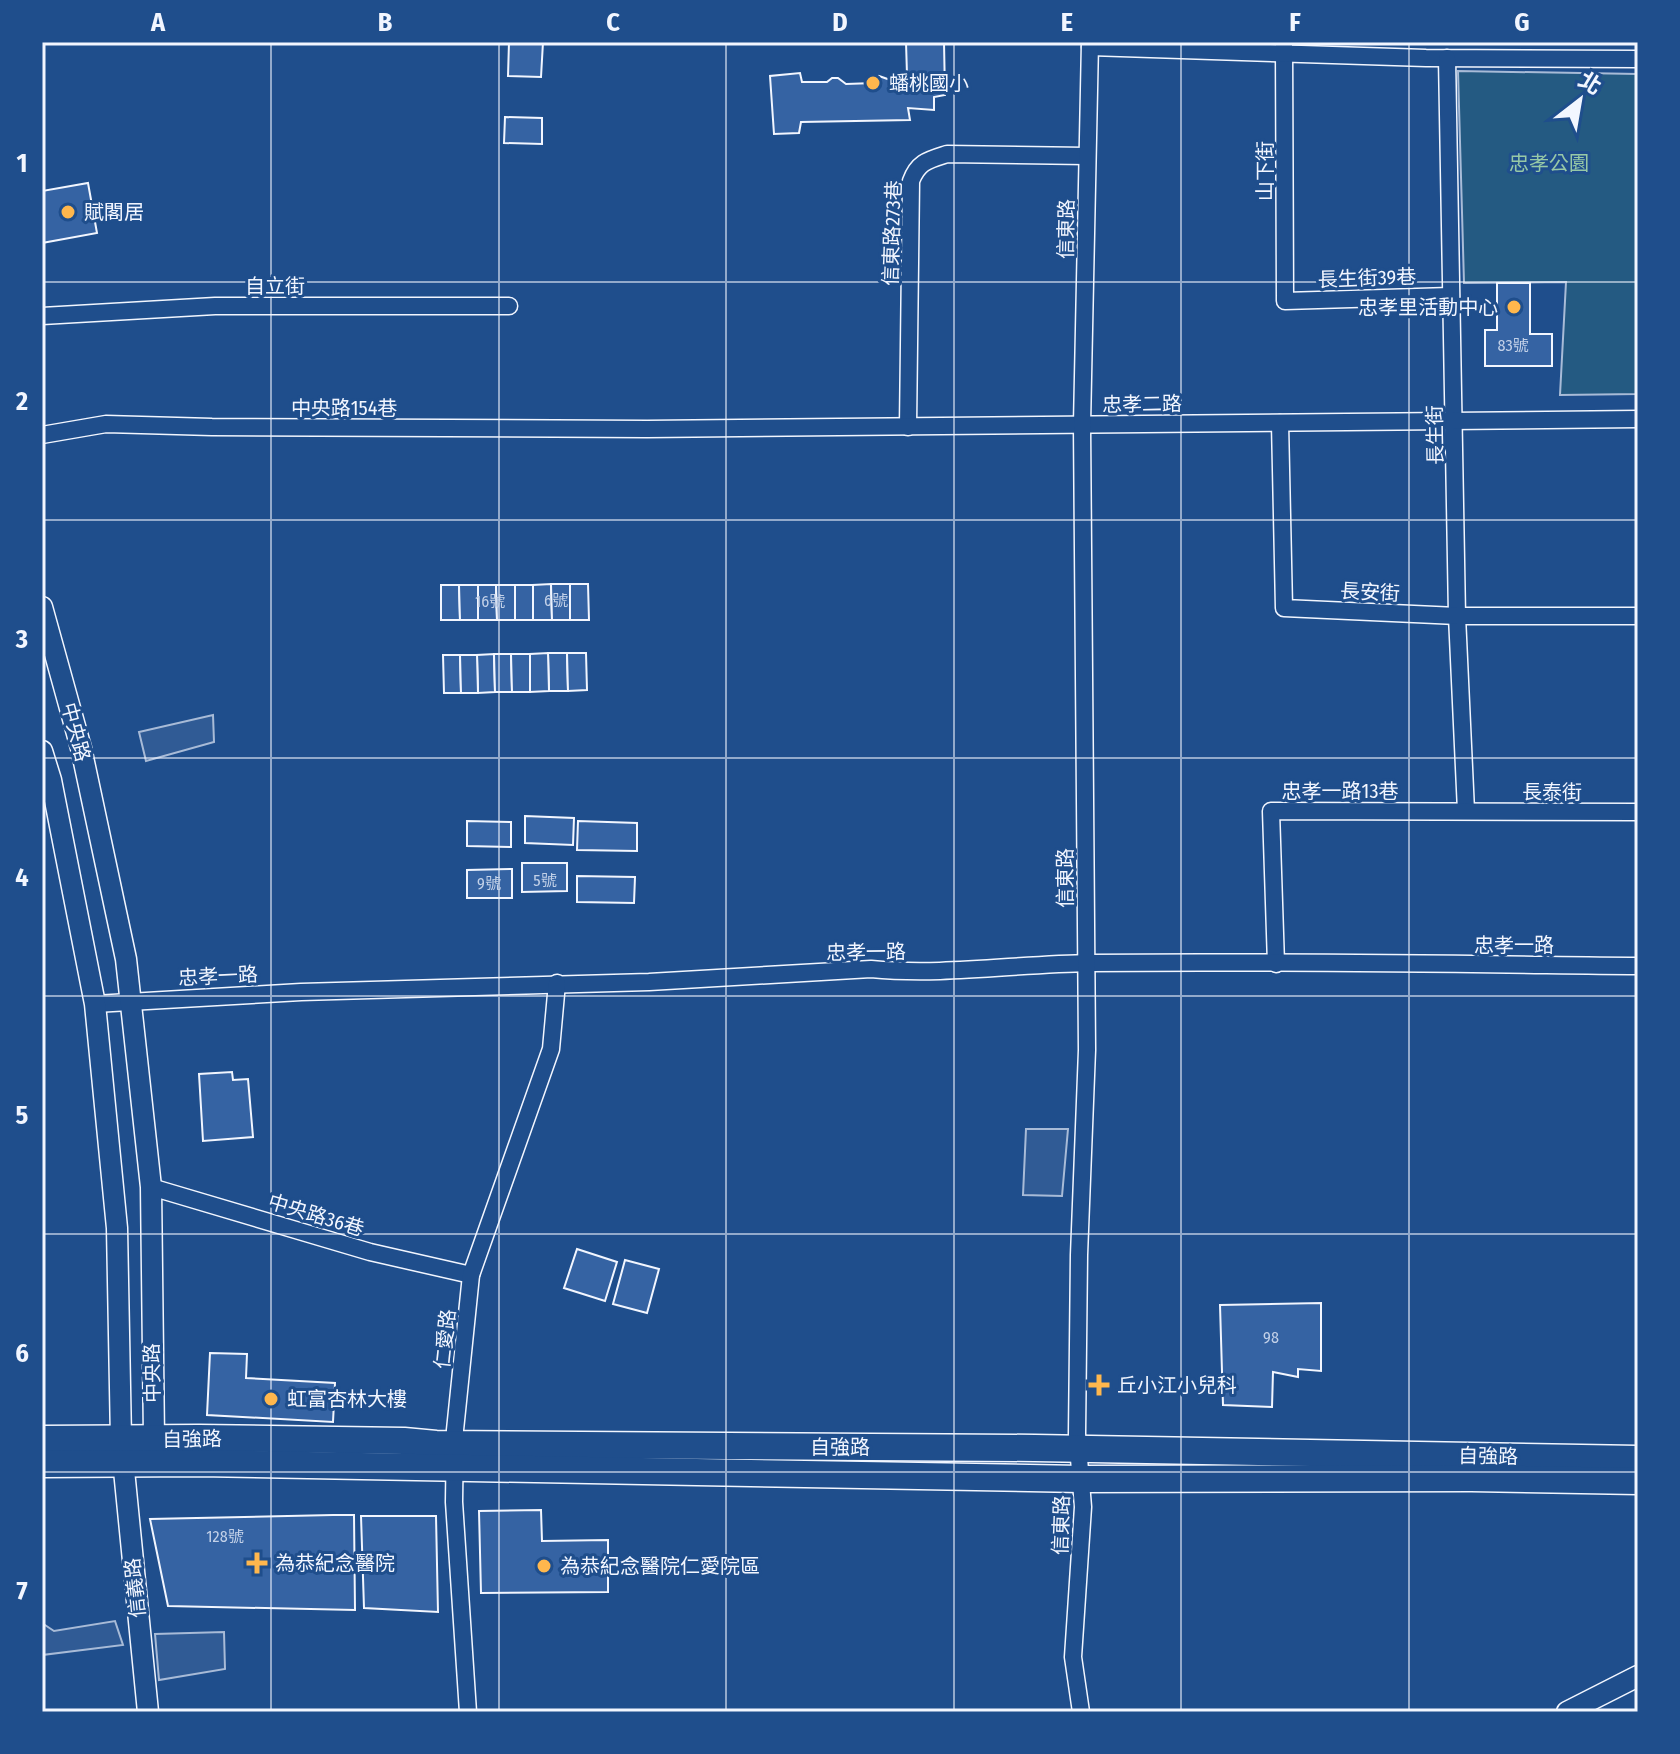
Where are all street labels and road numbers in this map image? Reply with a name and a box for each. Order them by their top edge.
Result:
street label: 山下街 [1253,141,1277,201]
street label: 信東路273巷 [878,180,906,286]
street label: 信東路 [1053,199,1079,259]
street label: 長生街39巷 [1317,264,1417,292]
street label: 自立街 [245,274,305,298]
street label: 忠孝二路 [1102,391,1182,417]
street label: 中央路154巷 [291,396,397,420]
street label: 長生街 [1422,405,1448,465]
street label: 長安街 [1339,578,1401,606]
street label: 中央路 [57,700,95,764]
street label: 忠孝一路13巷 [1282,779,1398,803]
street label: 長泰街 [1522,780,1582,804]
street label: 信東路 [1053,848,1077,908]
street label: 忠孝一路 [1474,933,1554,957]
street label: 忠孝一路 [826,939,906,965]
street label: 忠孝一路 [177,962,259,990]
street label: 中央路36巷 [265,1189,367,1241]
street label: 仁愛路 [430,1308,460,1370]
street label: 中央路 [139,1343,165,1403]
street label: 自強路 [162,1426,222,1452]
street label: 自強路 [810,1435,870,1459]
street label: 自強路 [1458,1443,1518,1469]
street label: 信東路 [1048,1495,1074,1555]
street label: 信義路 [120,1557,150,1619]

